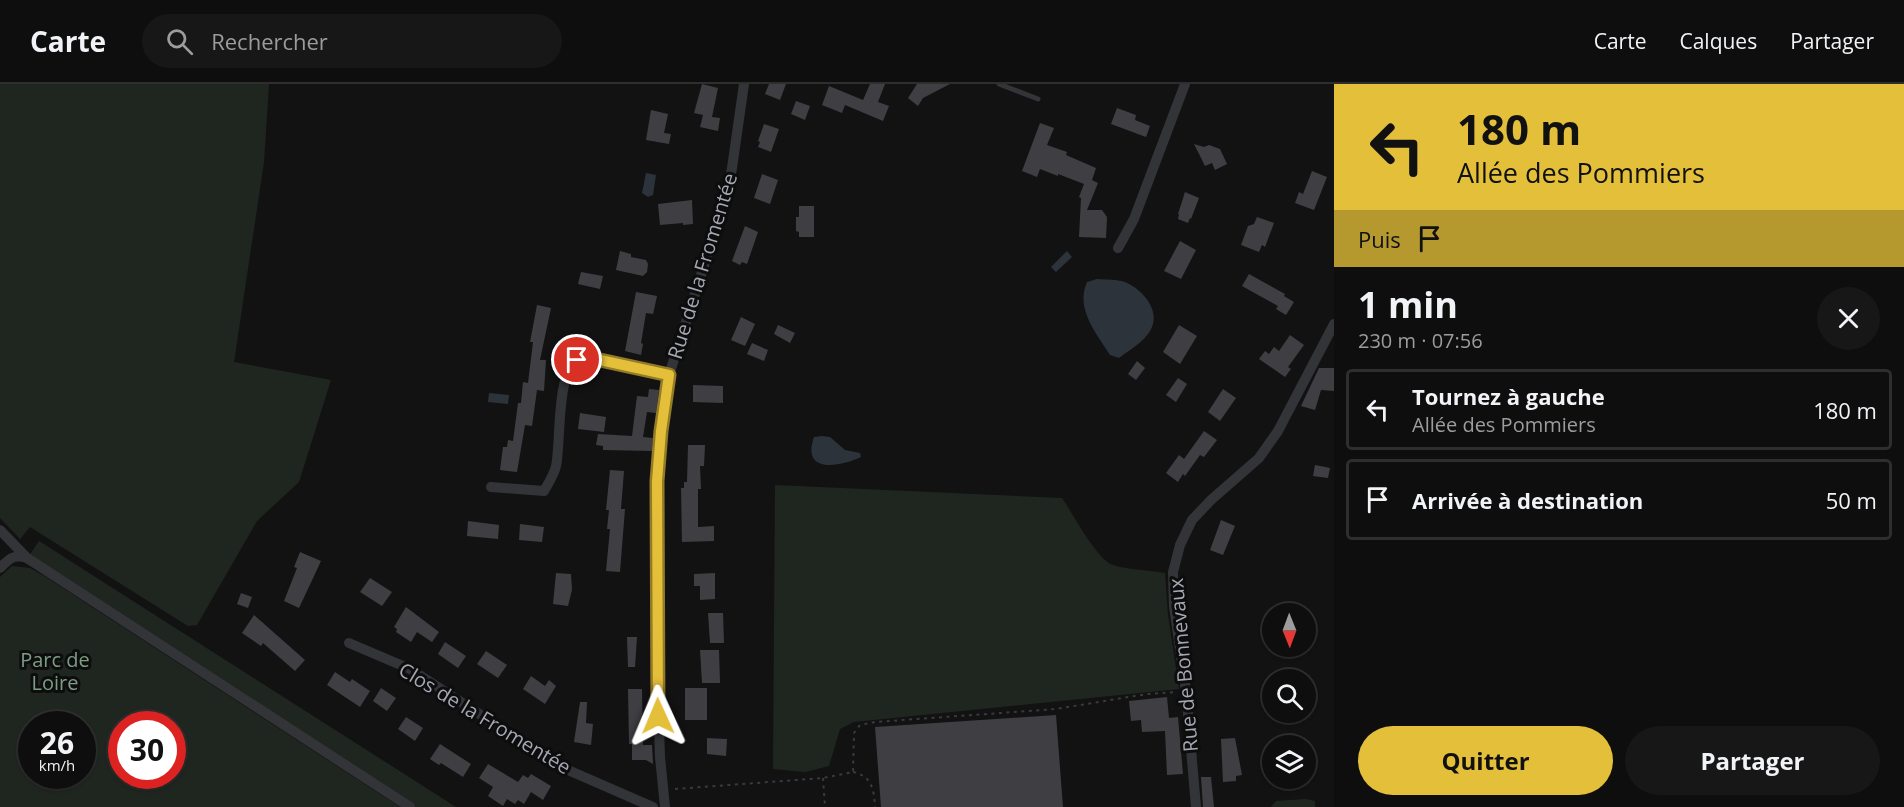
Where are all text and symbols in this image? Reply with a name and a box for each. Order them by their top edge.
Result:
search box [142,14,562,68]
text: Carte [30,22,106,60]
icon: search [163,25,196,58]
text: Rechercher [211,26,328,56]
text: Carte [1594,27,1646,55]
text: Calques [1679,27,1757,55]
text: Partager [1790,27,1874,55]
text: 180 m [1457,100,1581,157]
icon: left [1358,108,1436,186]
text: Allée des Pommiers [1457,154,1705,191]
street label: Rue de la Fromentée [661,170,743,362]
icon: arrive [1413,222,1446,255]
text: Puis [1358,224,1401,254]
text: 1 min [1358,280,1458,329]
button: close [1817,287,1880,350]
text: 230 m · 07:56 [1358,327,1483,354]
pin [551,334,602,385]
icon: arrive [560,343,593,376]
text: Tournez à gauche [1412,381,1605,411]
icon: left [1361,393,1394,426]
text: 180 m [1813,395,1877,425]
text: Allée des Pommiers [1412,411,1596,438]
icon: arrive [1361,483,1394,516]
text: Arrivée à destination [1412,485,1643,515]
text: 50 m [1826,485,1877,515]
street label: Rue de Bonnevaux [1162,577,1204,753]
north arrow [1262,603,1316,657]
map controls [1262,603,1316,789]
park label: Parc de Loire [20,646,90,696]
street label: Clos de la Fromentée [394,656,576,780]
button: search [1262,669,1316,723]
position arrow [626,684,690,748]
speed limit sign: 30 [108,711,186,789]
text: 26 [40,722,74,763]
button: Quitter [1358,726,1613,795]
button: Partager [1625,726,1880,795]
button: layers [1262,735,1316,789]
text: km/h [39,755,75,775]

